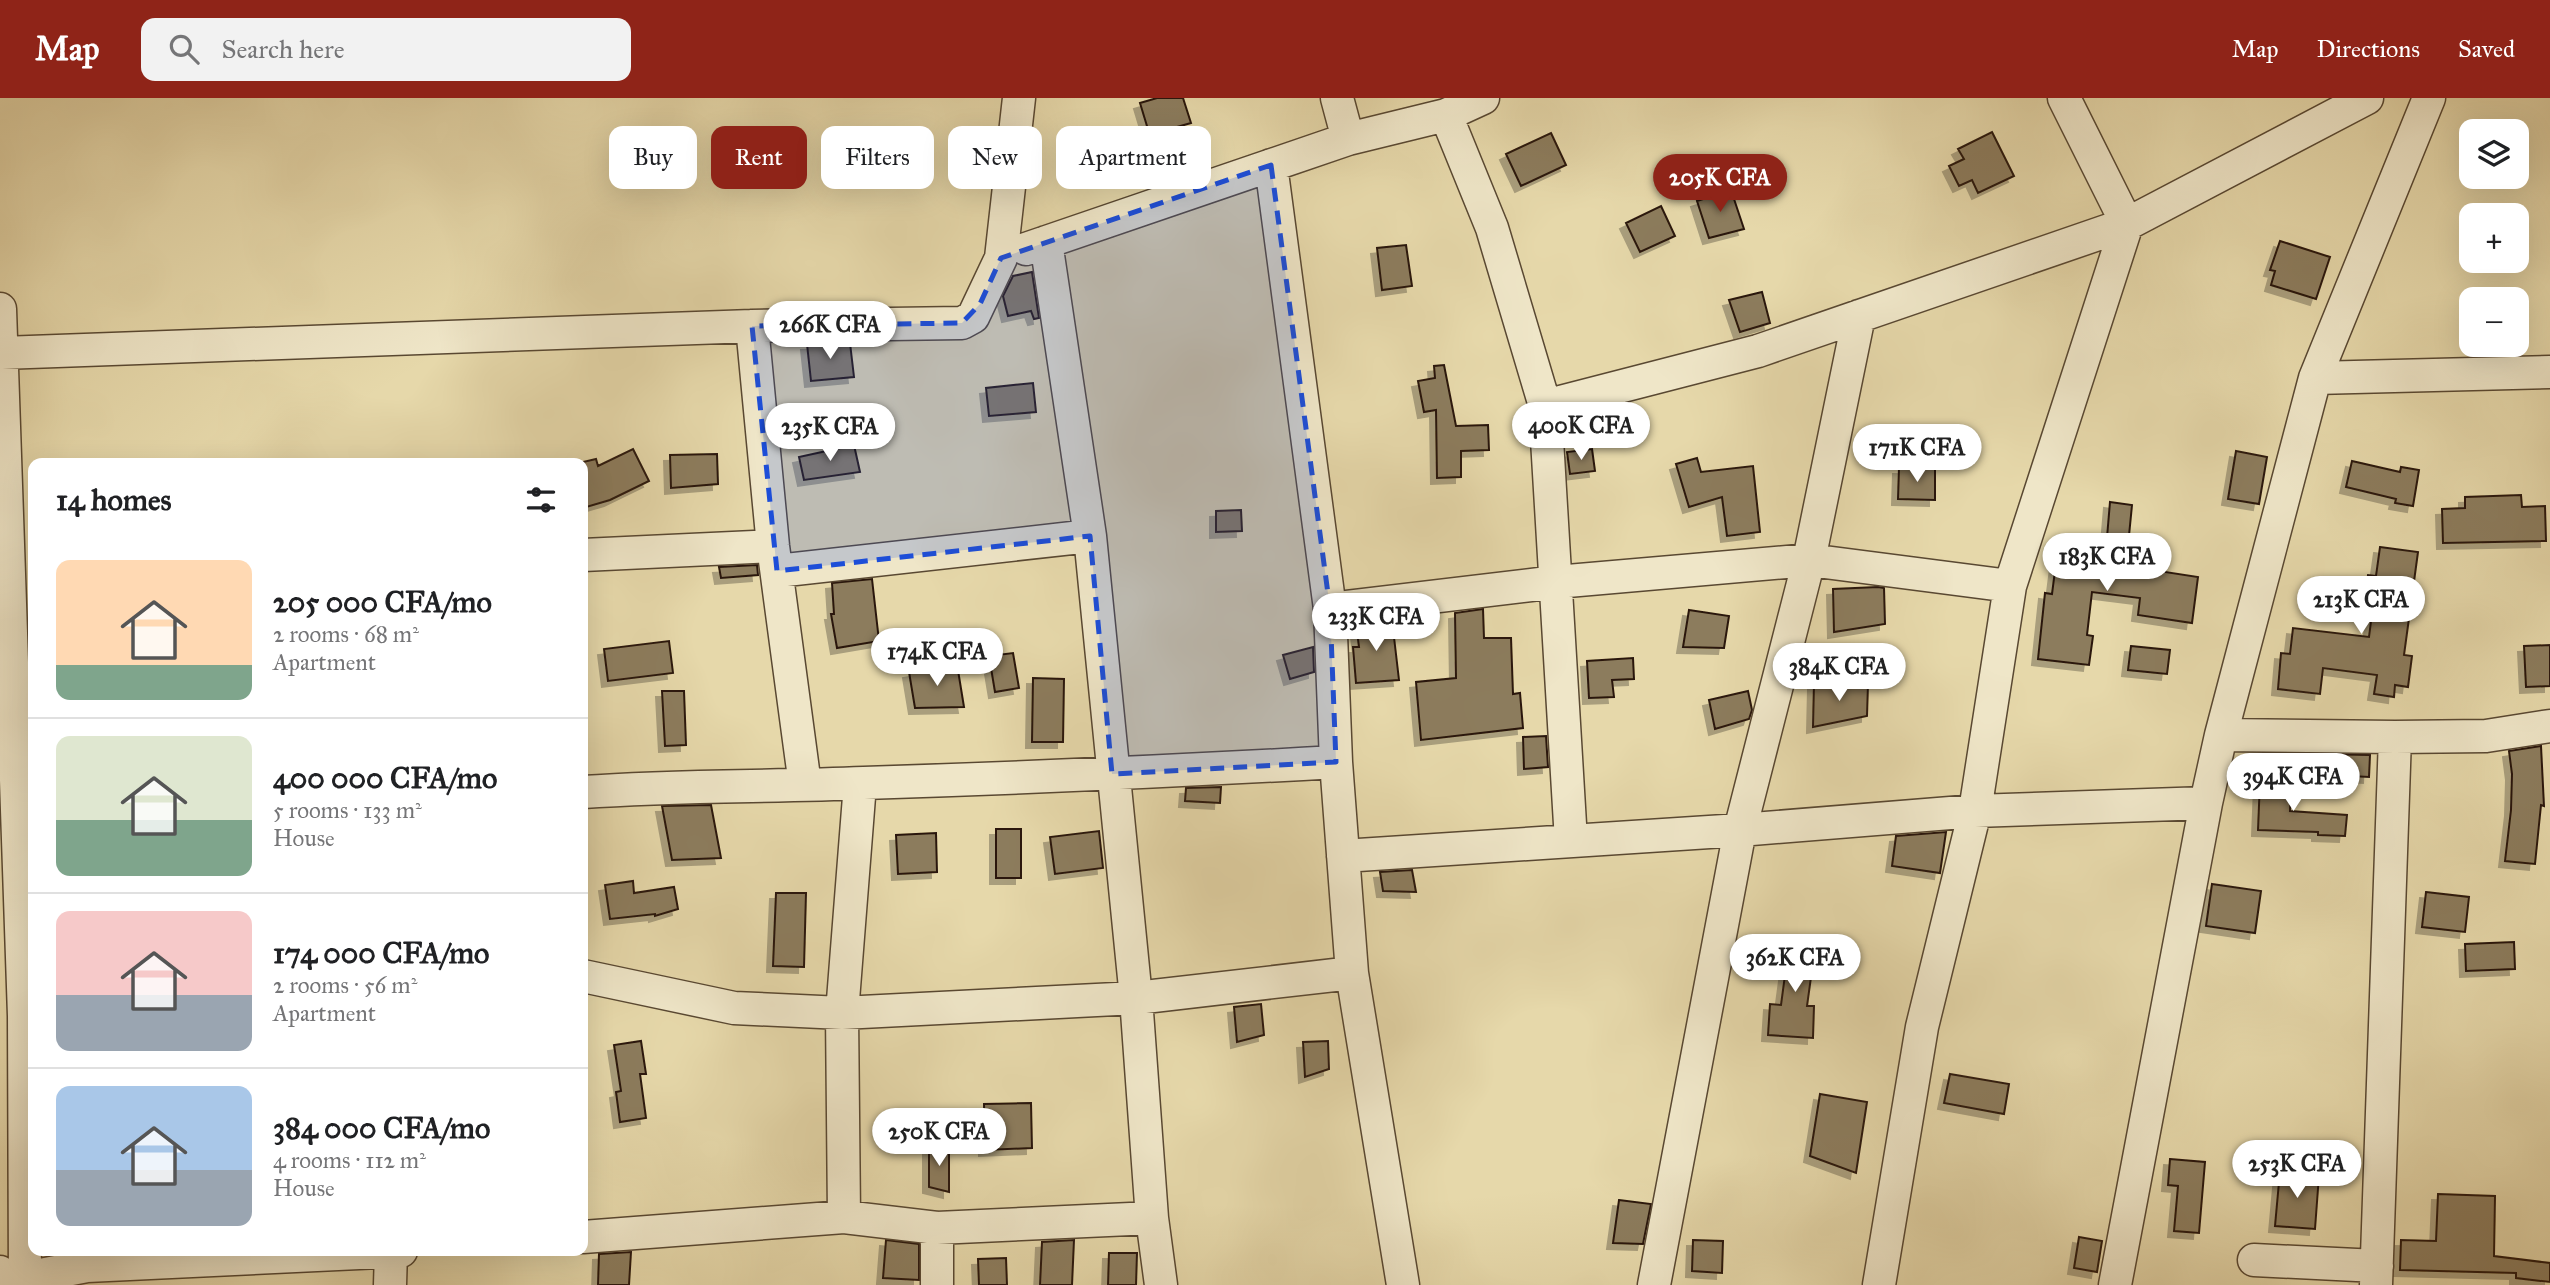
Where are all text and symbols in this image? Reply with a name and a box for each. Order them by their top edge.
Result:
search box [141,18,631,81]
text: Map [35,29,99,69]
icon: search [165,30,203,68]
text: Search here [221,33,345,65]
text: Map [2232,34,2279,64]
text: Directions [2317,34,2420,64]
text: Saved [2458,34,2515,64]
map controls [2459,119,2529,357]
button: layers [2459,119,2529,189]
chip: Buy [609,126,697,189]
chip: Rent [711,126,807,189]
chip: Filters [821,126,934,189]
chip: New [948,126,1042,189]
chip: Apartment [1056,126,1211,189]
pin: 205K CFA [1648,155,1792,214]
text: 205K CFA [1669,163,1771,191]
button: + [2459,203,2529,273]
button: − [2459,287,2529,357]
pin: 266K CFA [758,302,902,361]
text: 266K CFA [779,310,881,338]
pin: 400K CFA [1509,402,1653,462]
pin: 235K CFA [758,404,902,463]
text: 400K CFA [1528,411,1634,439]
text: 235K CFA [781,412,879,440]
pin: 171K CFA [1845,424,1989,484]
text: 171K CFA [1869,433,1965,461]
icon: filters [522,481,560,519]
text: 14 homes [56,482,171,518]
pin: 183K CFA [2035,533,2179,593]
text: 183K CFA [2059,542,2155,570]
pin: 213K CFA [2289,576,2433,636]
text: 205 000 CFA/mo [273,584,492,620]
text: 213K CFA [2313,585,2409,613]
icon: home [112,588,196,672]
pin: 233K CFA [1304,594,1448,653]
text: 233K CFA [1328,602,1424,630]
text: 2 rooms · 68 m² [273,620,419,648]
pin: 174K CFA [865,628,1009,688]
text: 174K CFA [887,637,987,665]
pin: 384K CFA [1767,644,1911,703]
text: Apartment [273,648,376,676]
text: 384K CFA [1789,652,1889,680]
pin: 394K CFA [2221,754,2365,813]
text: 400 000 CFA/mo [273,760,497,796]
text: 394K CFA [2243,762,2343,790]
icon: home [112,764,196,848]
text: 5 rooms · 133 m² [273,796,422,824]
text: House [273,824,335,852]
pin: 362K CFA [1723,934,1867,994]
text: 174 000 CFA/mo [273,935,489,971]
icon: home [112,939,196,1023]
text: 362K CFA [1746,943,1844,971]
text: 2 rooms · 56 m² [273,971,417,999]
text: Apartment [273,999,376,1027]
pin: 250K CFA [867,1108,1011,1168]
text: 384 000 CFA/mo [273,1110,490,1146]
icon: home [112,1114,196,1198]
text: 250K CFA [888,1117,990,1145]
pin: 253K CFA [2225,1140,2369,1200]
text: 4 rooms · 112 m² [273,1146,426,1174]
text: 253K CFA [2248,1149,2346,1177]
text: House [273,1174,335,1202]

